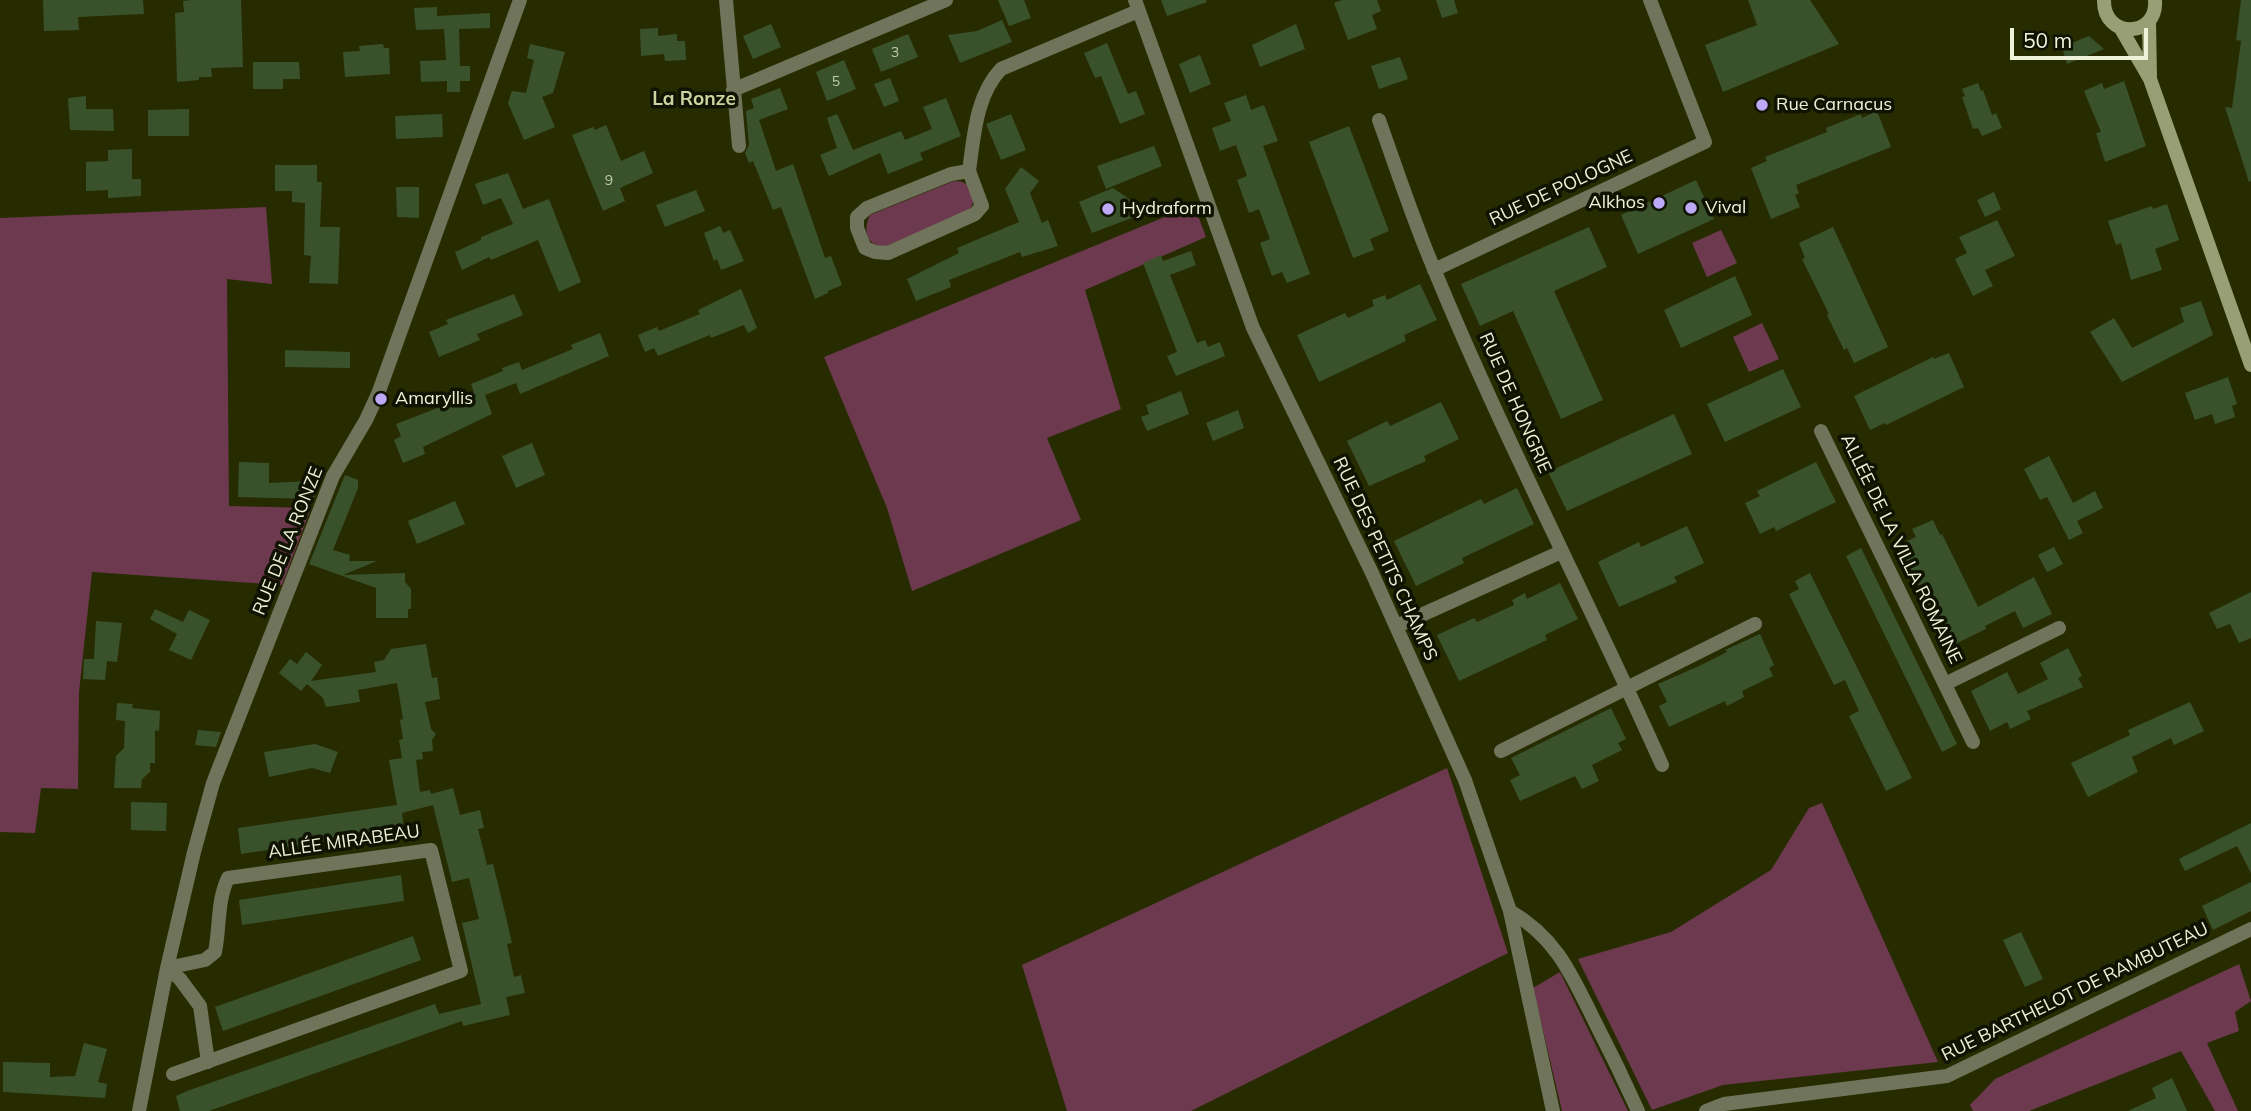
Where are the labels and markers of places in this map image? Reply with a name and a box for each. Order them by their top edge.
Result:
place label: Rue Carnacus [1776,94,1892,116]
marker: Rue Carnacus [1754,97,1770,113]
place label: Alkhos [1588,192,1645,214]
marker: Alkhos [1651,195,1667,211]
place label: Vival [1705,197,1746,219]
place label: Hydraform [1122,198,1212,220]
marker: Vival [1683,200,1699,216]
marker: Hydraform [1100,201,1116,217]
place label: Amaryllis [395,388,473,410]
marker: Amaryllis [373,391,389,407]

